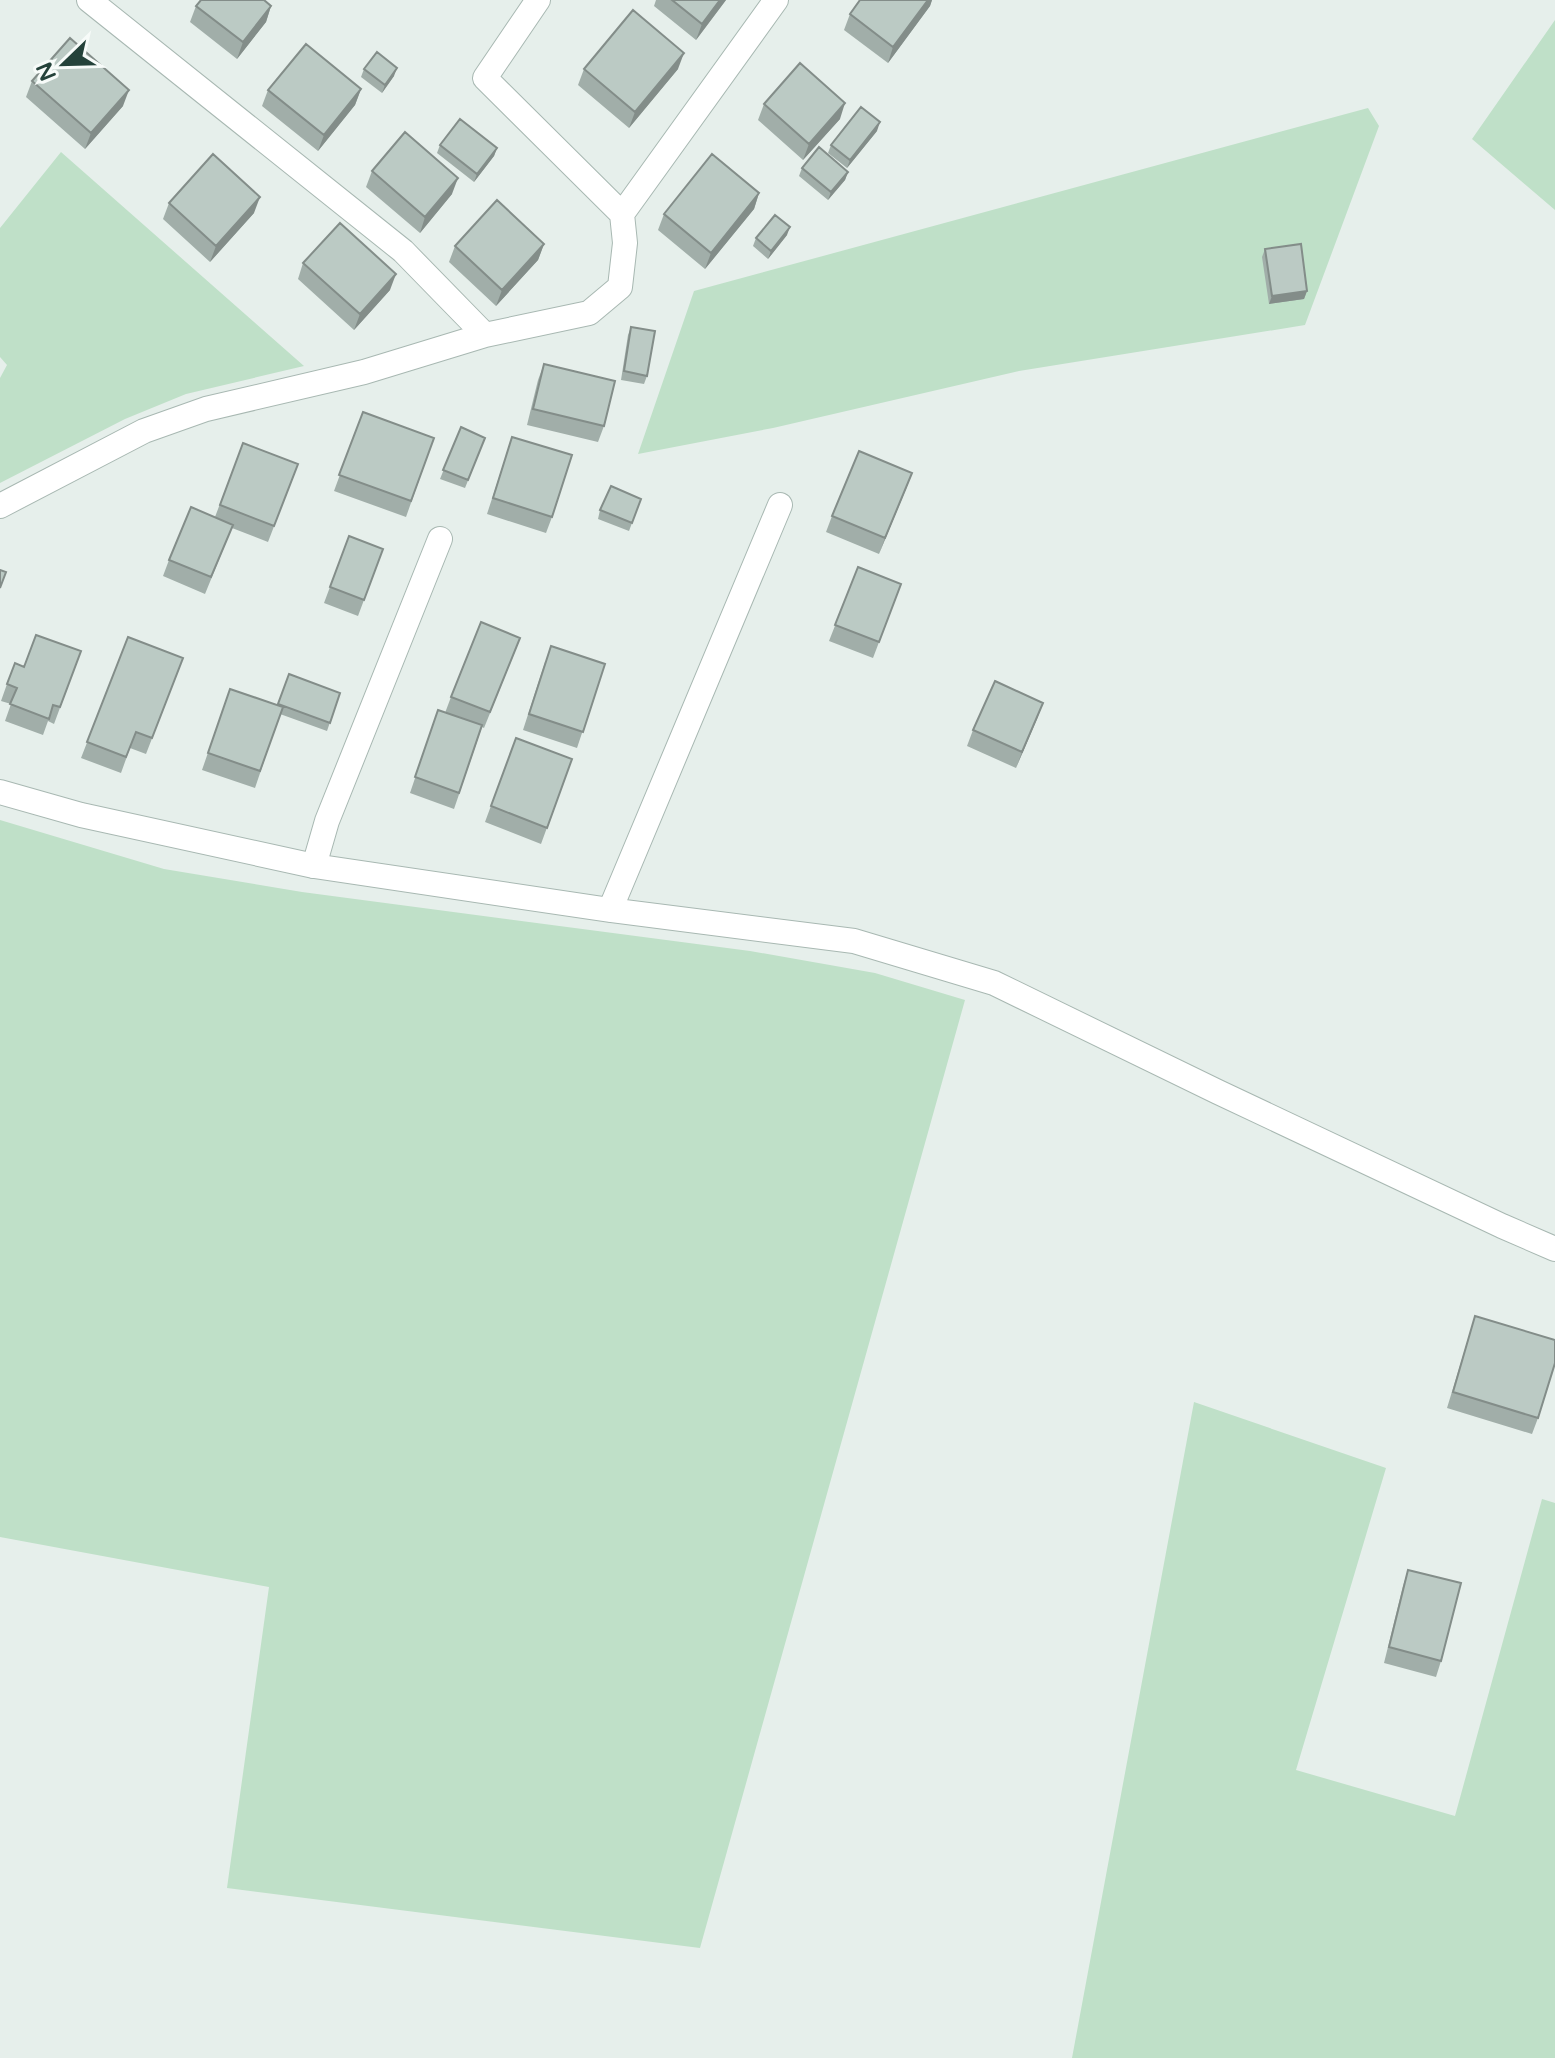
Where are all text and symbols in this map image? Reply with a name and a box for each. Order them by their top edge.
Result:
north arrow [24,24,104,104]
text: N [31,58,62,85]

